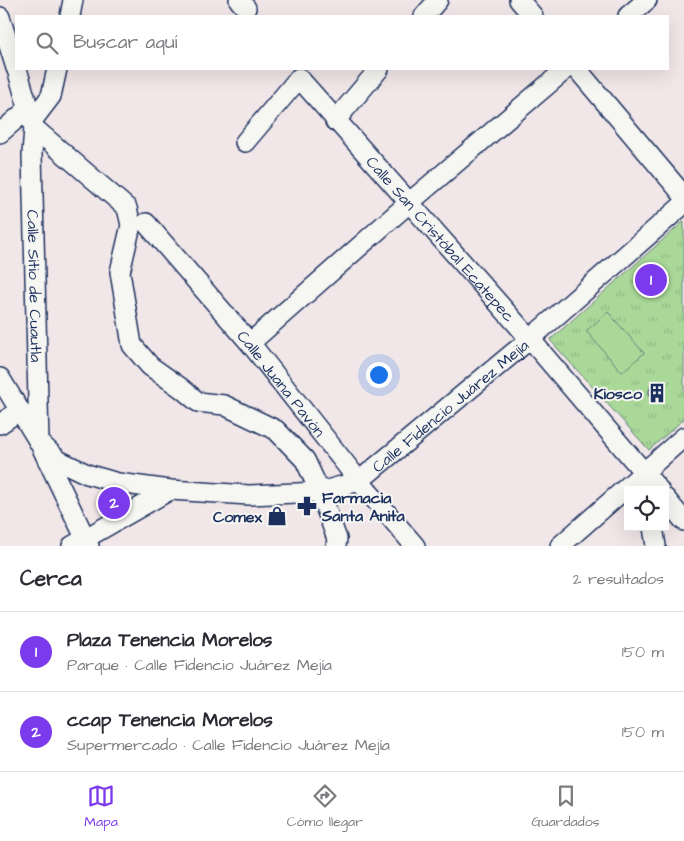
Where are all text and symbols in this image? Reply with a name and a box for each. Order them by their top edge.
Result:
search box [15,15,669,70]
icon: search [33,29,61,57]
text: Buscar aquí [73,29,177,56]
street label: Calle San Cristóbal Ecatepec [361,151,520,327]
street label: Calle Sitio de Cuautla [21,209,47,362]
pin: 1 [635,261,667,299]
street label: Calle Juana Pavón [232,326,330,442]
street label: Calle Fidencio Juárez Mejía [367,335,534,478]
your location [366,362,392,388]
building icon: Kiosco [646,382,668,404]
place label: Kiosco [594,383,643,405]
pin: 2 [98,484,130,522]
map controls [624,486,669,531]
button: locate [624,486,669,531]
place label: Farmacia Santa Anita [321,487,406,527]
pharmacy icon: Farmacia Santa Anita [296,495,318,517]
shop icon: Comex [266,505,288,527]
place label: Comex [213,506,262,528]
text: Cerca [20,564,82,593]
text: 2 resultados [572,568,664,590]
text: Plaza Tenencia Morelos [67,627,272,654]
text: 1 [35,641,37,663]
text: 150 m [622,641,664,663]
text: Parque · Calle Fidencio Juárez Mejía [67,654,332,676]
text: ccap Tenencia Morelos [67,707,273,734]
text: 2 [31,721,41,743]
text: 150 m [622,721,664,743]
text: Supermercado · Calle Fidencio Juárez Mejía [67,734,390,756]
tab: Mapa [84,782,118,832]
tab: Cómo llegar [287,782,363,832]
tab: Guardados [532,782,600,832]

